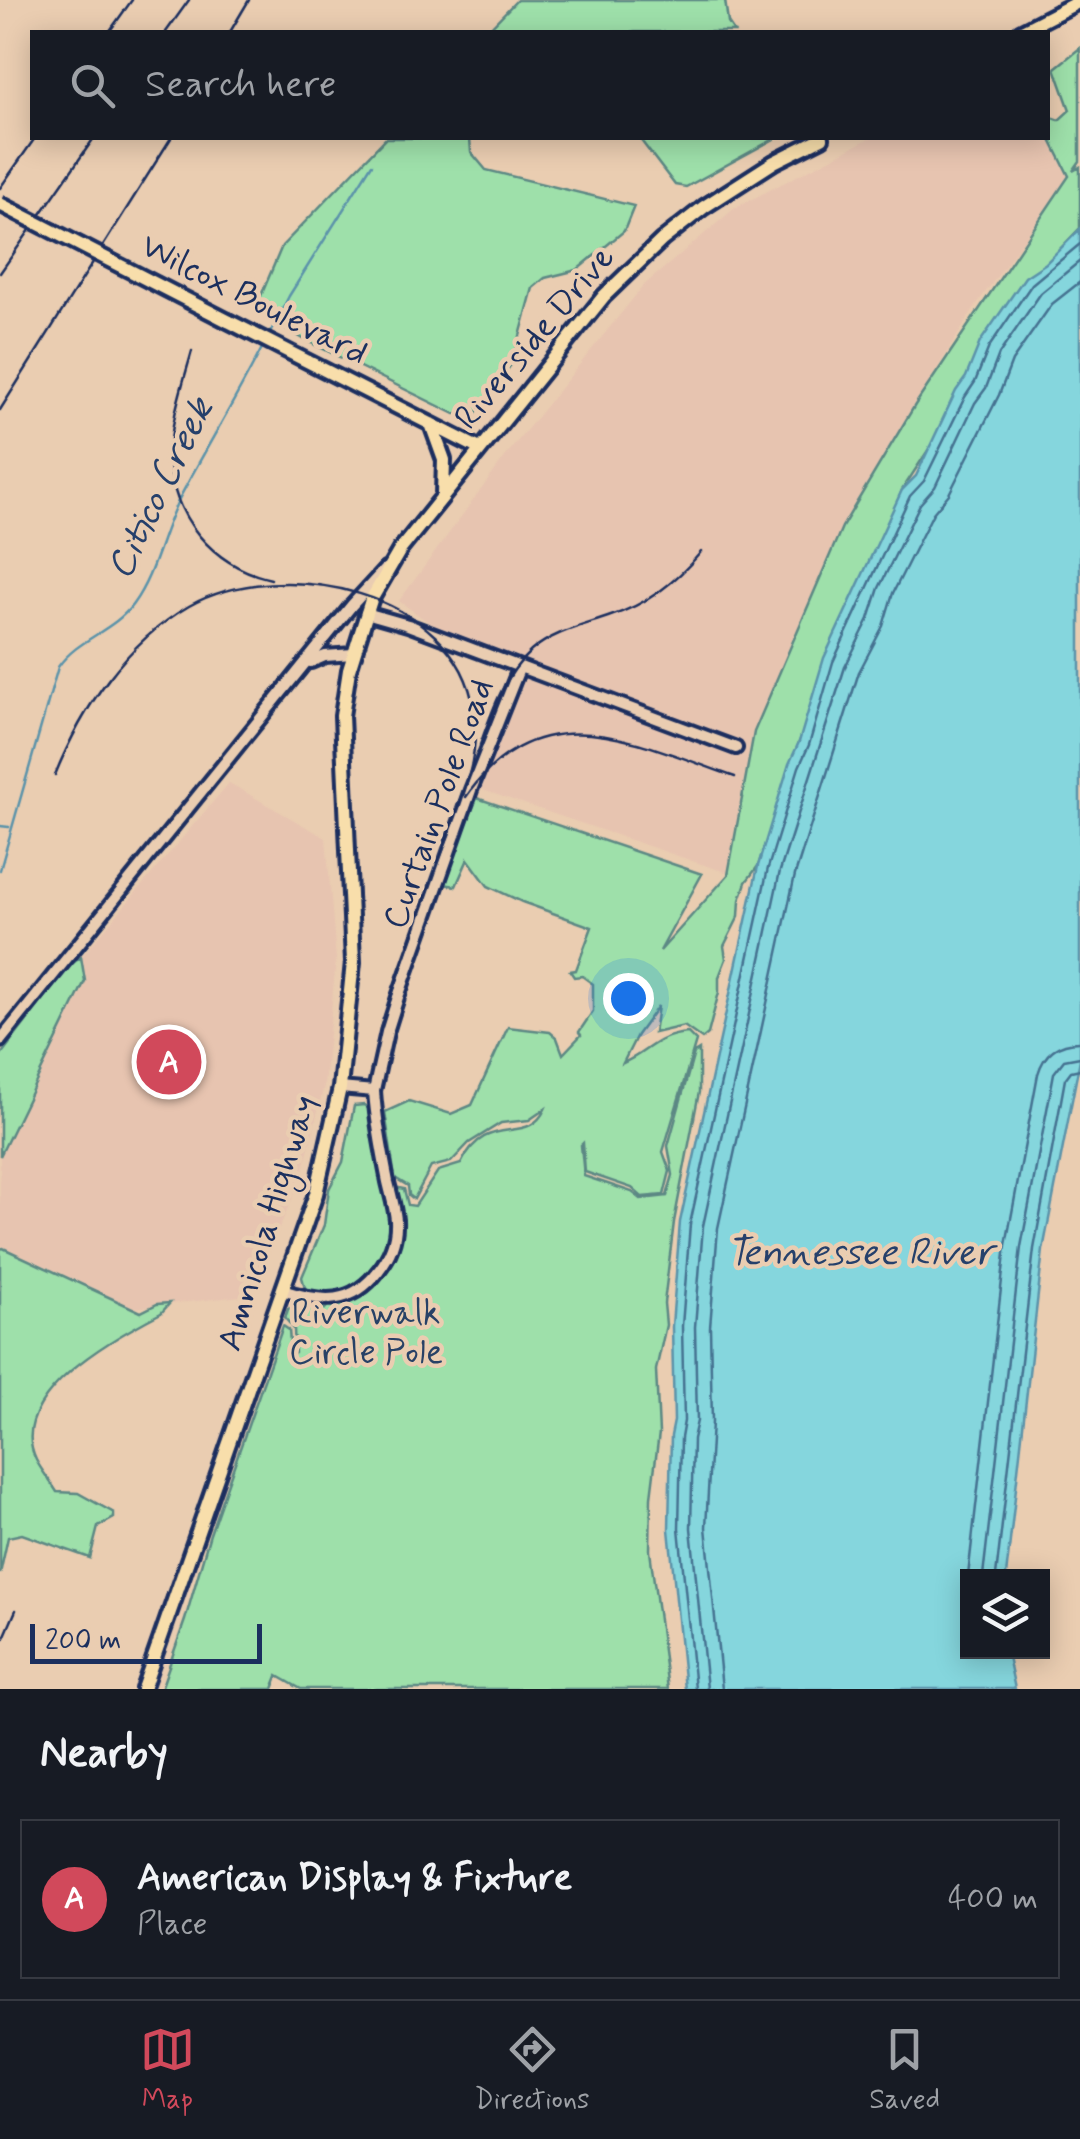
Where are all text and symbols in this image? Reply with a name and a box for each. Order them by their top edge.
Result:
search box [30,30,1050,140]
icon: search [65,58,120,113]
text: Search here [145,61,336,110]
street label: Wilcox Boulevard [133,223,375,377]
street label: Riverside Drive [444,236,626,440]
water label: Citico Creek [96,389,227,588]
street label: Curtain Pole Road [372,673,506,935]
your location [603,973,654,1024]
pin: A [136,1024,202,1100]
street label: Amnicola Highway [207,1090,332,1357]
water label: Tennessee River [727,1229,998,1278]
park label: Riverwalk Circle Pole [289,1290,443,1376]
map controls [960,1569,1050,1659]
button: layers [960,1569,1050,1659]
scale bar [30,1619,262,1664]
text: 200 m [45,1623,121,1660]
text: Nearby [40,1727,168,1782]
text: American Display & Fixture [137,1854,572,1903]
text: A [64,1878,85,1920]
text: 400 m [948,1878,1038,1920]
text: Place [137,1903,207,1945]
tab: Map [140,2022,195,2119]
tab: Directions [475,2022,590,2119]
tab: Saved [869,2022,940,2119]

